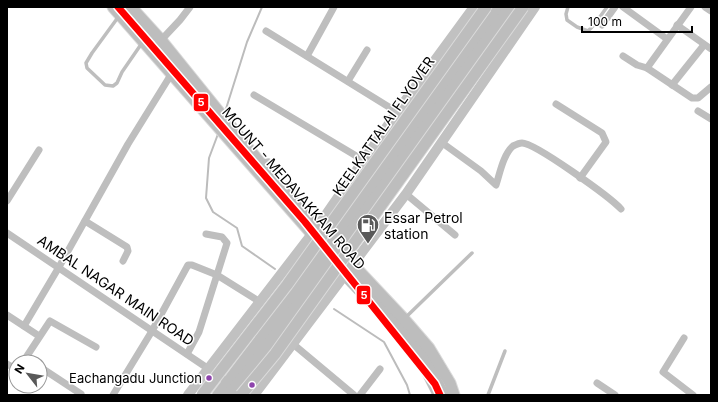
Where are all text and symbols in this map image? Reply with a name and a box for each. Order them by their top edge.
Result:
scale bar [582,8,692,34]
text: 100 m [588,14,622,29]
street label: KEELKATTALAI FLYOVER [328,53,438,199]
line badge: 5 [193,93,209,112]
text: 5 [197,95,205,109]
street label: MOUNT - MEDAVAKKAM ROAD [219,103,369,273]
place label: Essar Petrol station [384,209,463,242]
fuel station icon: Essar Petrol station [355,212,381,245]
street label: AMBAL NAGAR MAIN ROAD [35,231,197,349]
line badge: 5 [356,285,371,305]
text: 5 [360,288,368,302]
north arrow [8,354,48,394]
text: N [11,362,28,376]
place label: Eachangadu Junction [69,370,202,386]
marker: Eachangadu Junction [204,373,214,383]
unlabelled marker [247,380,257,390]

